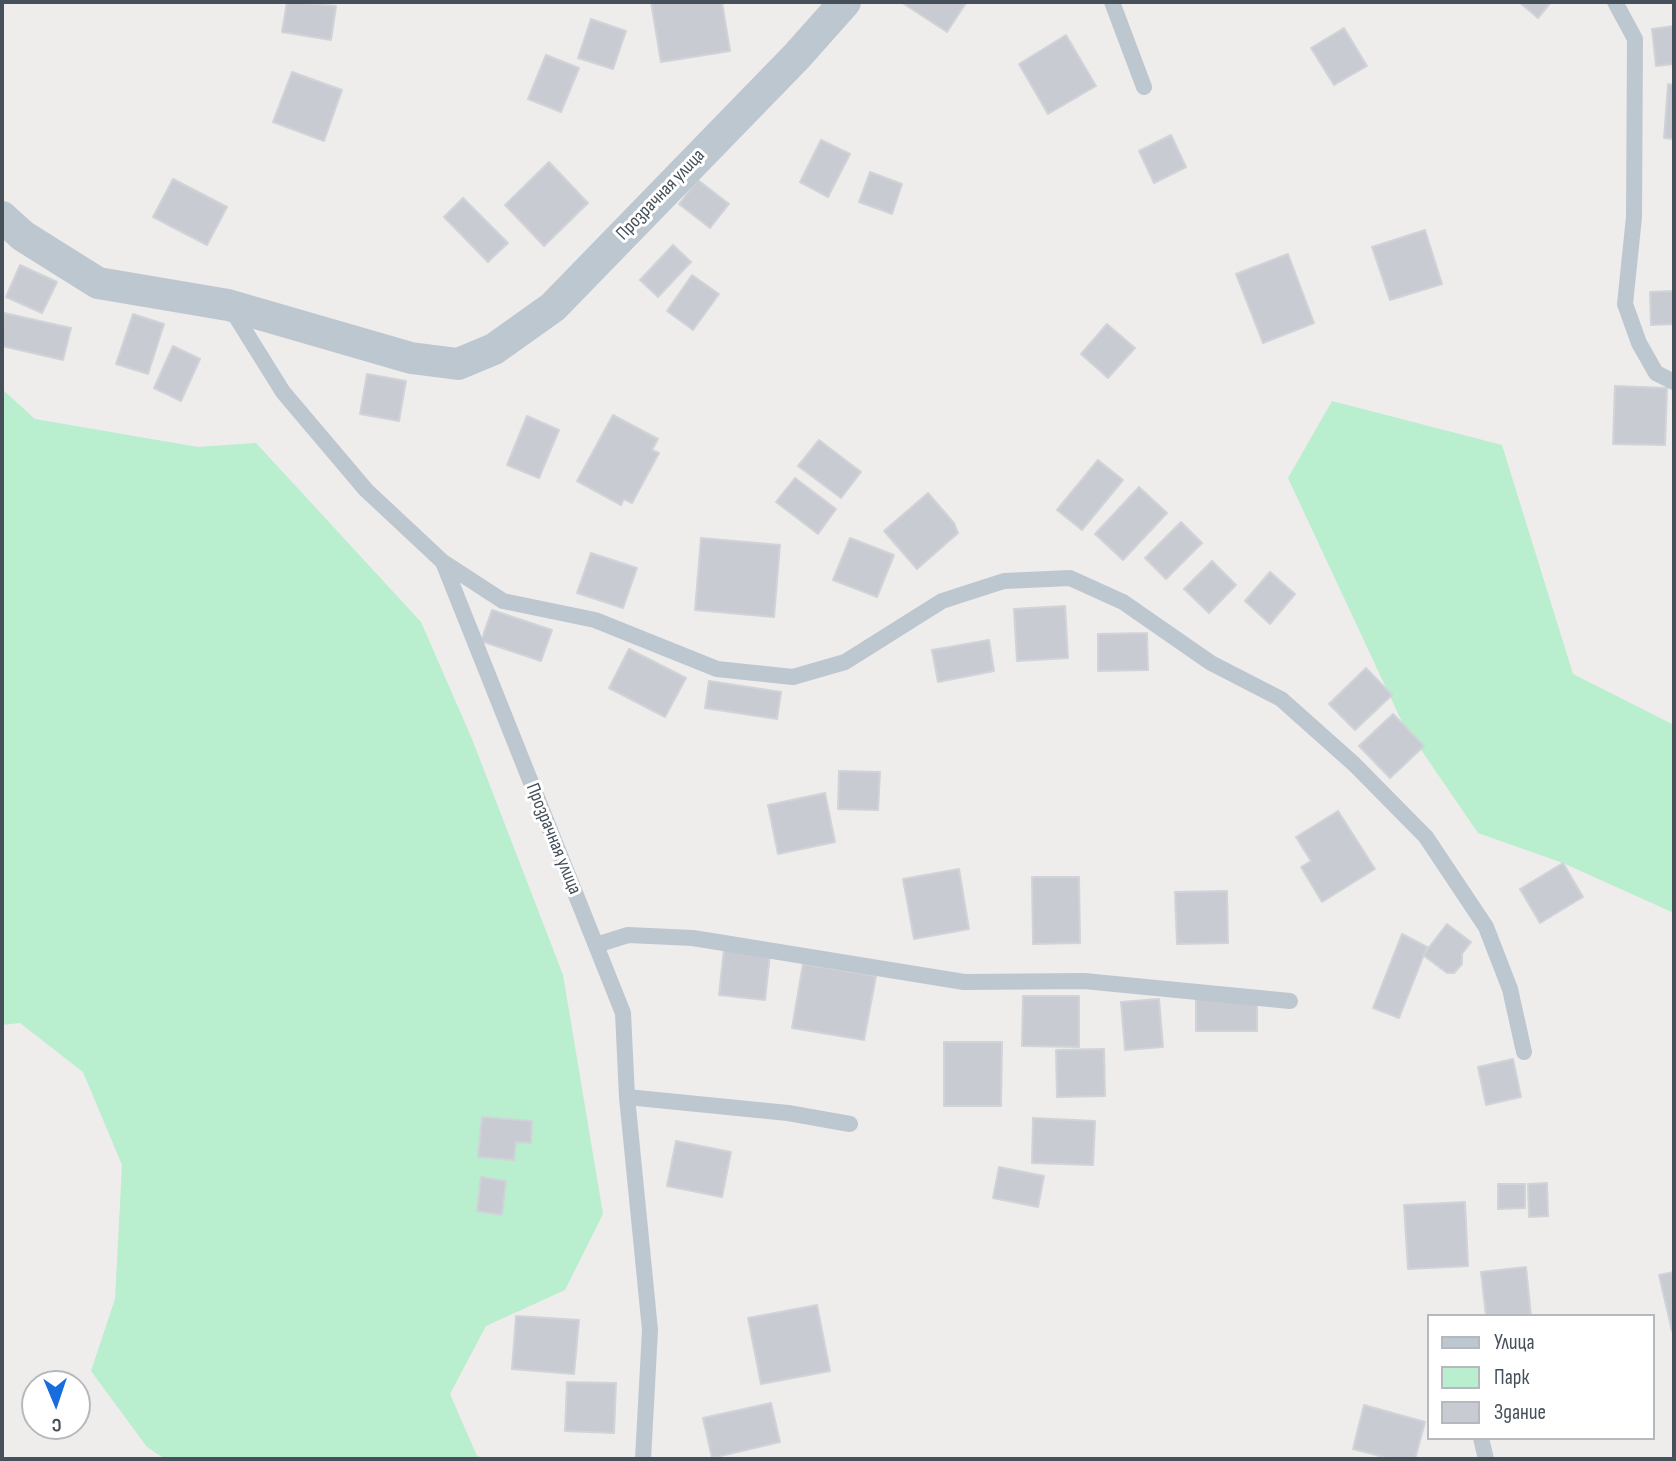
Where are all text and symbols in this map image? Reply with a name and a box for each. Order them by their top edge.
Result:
street label: Прозрачная улица [612,145,710,245]
street label: Прозрачная улица [520,780,586,898]
legend [1428,1314,1655,1440]
text: Улица [1494,1330,1535,1355]
text: Парк [1494,1365,1529,1390]
north arrow [21,1370,91,1440]
text: Здание [1494,1400,1546,1425]
text: С [51,1413,62,1436]

